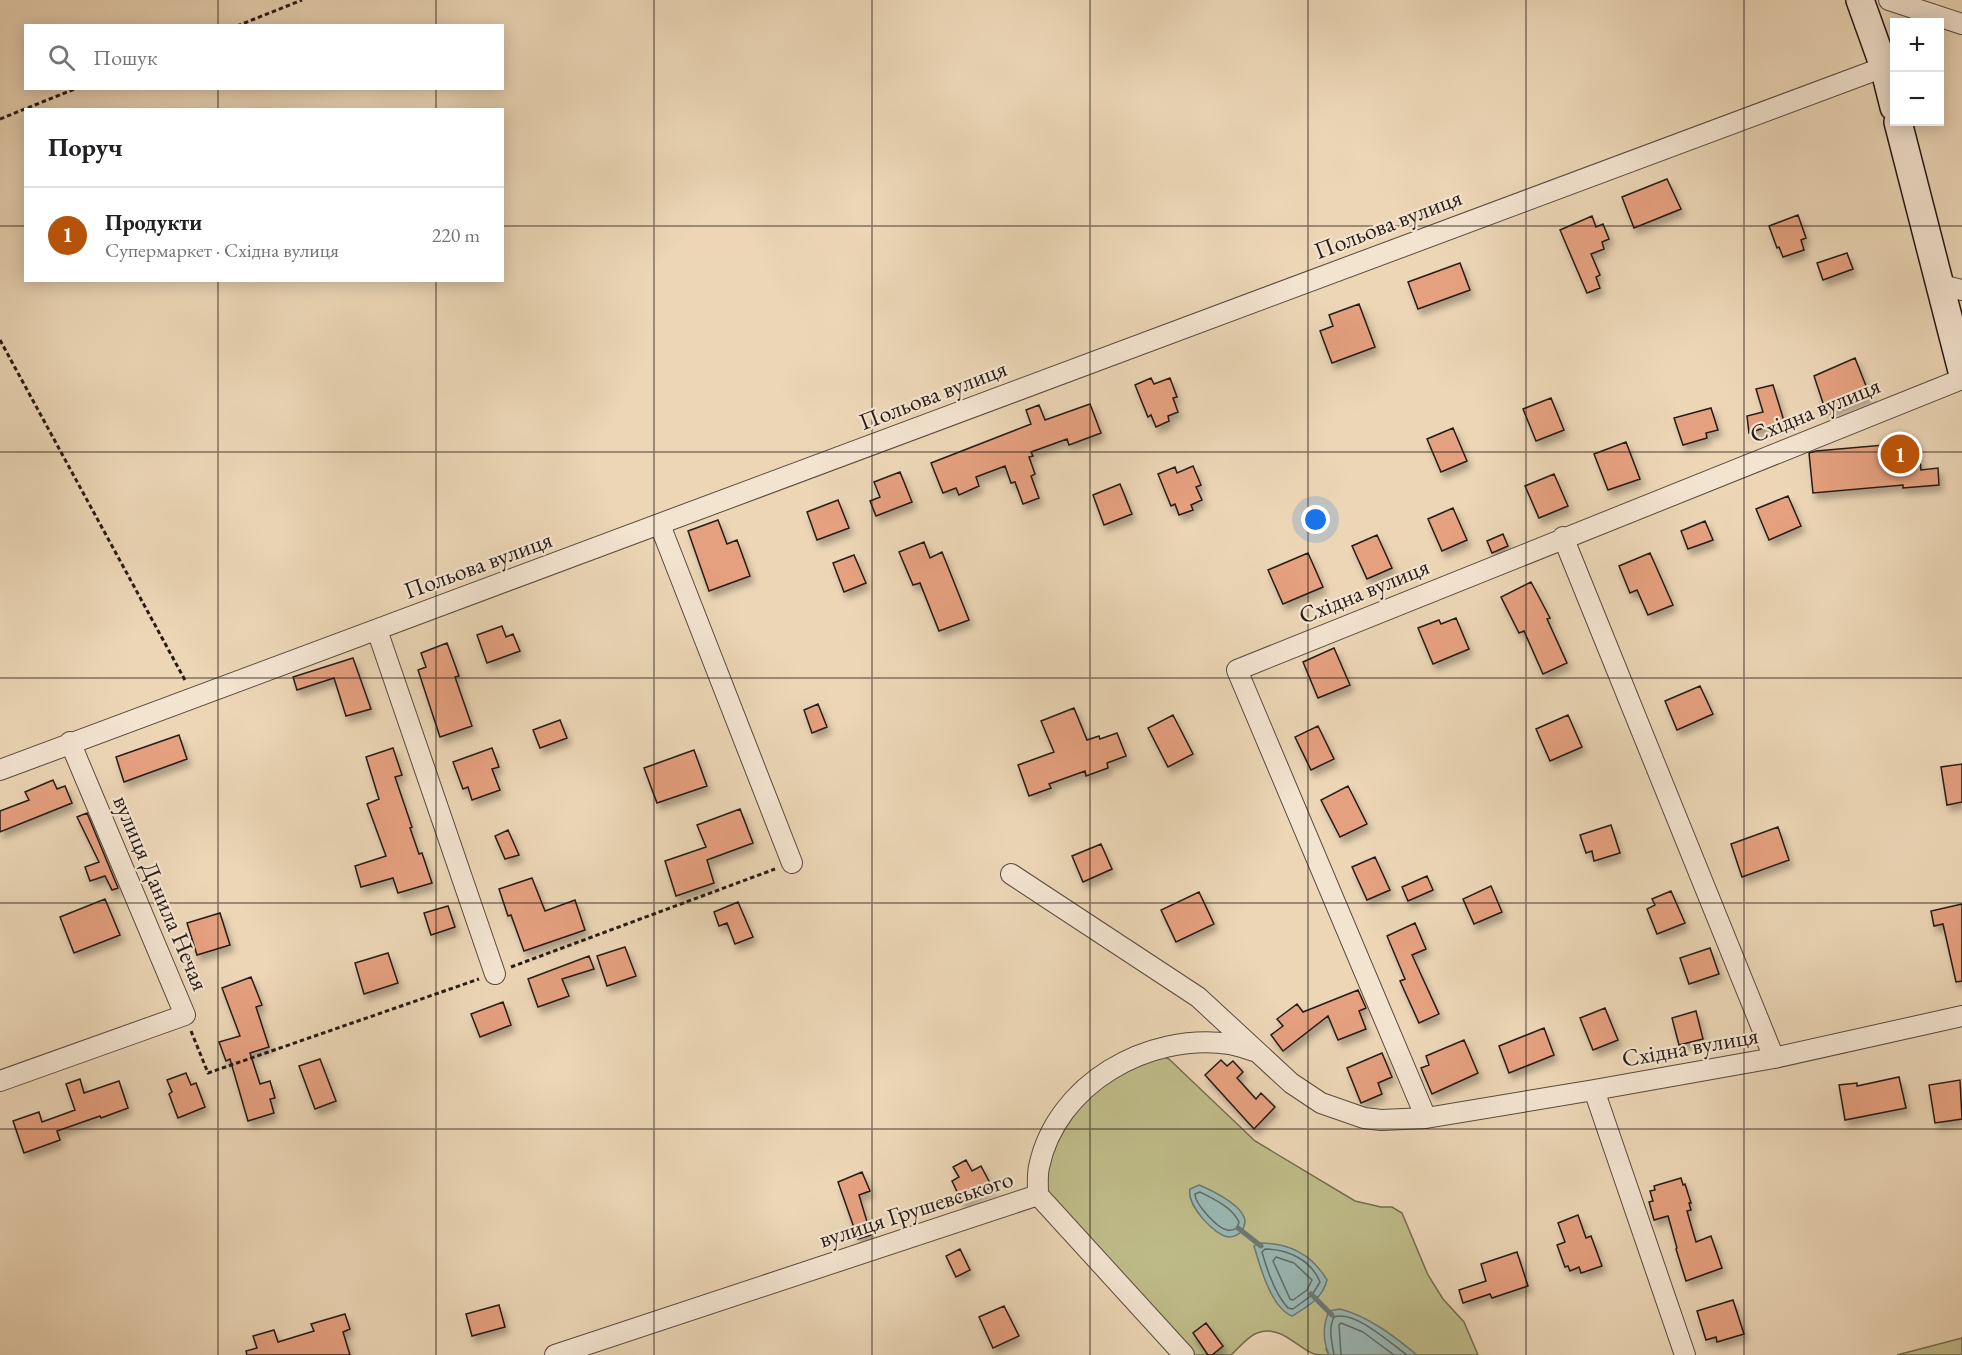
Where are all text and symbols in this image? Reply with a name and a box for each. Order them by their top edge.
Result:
map controls [1890,18,1944,126]
button: + [1890,18,1944,72]
search box [24,24,504,90]
icon: search [45,41,78,74]
text: Пошук [93,43,157,72]
button: − [1890,72,1944,126]
text: Поруч [48,130,123,164]
street label: Польова вулиця [1310,181,1466,266]
text: Продукти [105,208,202,237]
text: 1 [62,222,73,248]
text: 220 m [432,222,480,248]
text: Супермаркет · Східна вулиця [105,237,339,263]
street label: Польова вулиця [855,352,1011,437]
street label: Східна вулиця [1745,369,1885,450]
pin: 1 [1880,432,1920,476]
your location [1301,505,1330,534]
street label: Польова вулиця [399,523,557,606]
street label: Східна вулиця [1294,550,1434,631]
street label: вулиця Данила Нечая [106,790,217,995]
street label: Східна вулиця [1619,1019,1761,1074]
street label: вулиця Грушевського [815,1162,1017,1255]

